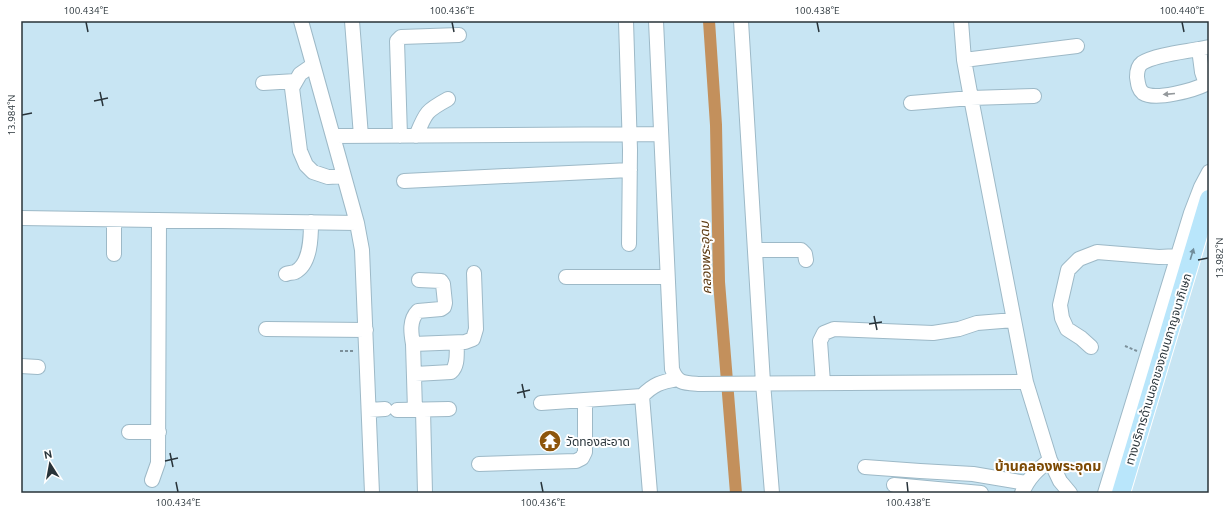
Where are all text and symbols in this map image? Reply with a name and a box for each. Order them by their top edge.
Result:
text: 100.434°E [63,5,109,16]
text: 100.436°E [429,5,475,16]
text: 100.438°E [794,5,840,16]
text: 100.440°E [1159,5,1205,16]
one-way arrow [1163,91,1175,97]
text: 13.984°N [6,94,17,136]
water label: คลองพระอุดม [697,220,715,295]
text: 13.982°N [1214,237,1225,279]
one-way arrow [1189,248,1195,260]
street label: ทางบริการด้านนอกของถนนกาญจนาภิเษก [1123,272,1193,466]
temple icon: วัดทองสะอาด [537,428,563,454]
place label: วัดทองสะอาด [566,435,630,448]
north arrow [30,444,70,484]
text: N [43,448,53,461]
district label: บ้านคลองพระอุดม [995,458,1101,475]
text: 100.434°E [155,497,201,508]
text: 100.436°E [520,497,566,508]
text: 100.438°E [885,497,931,508]

